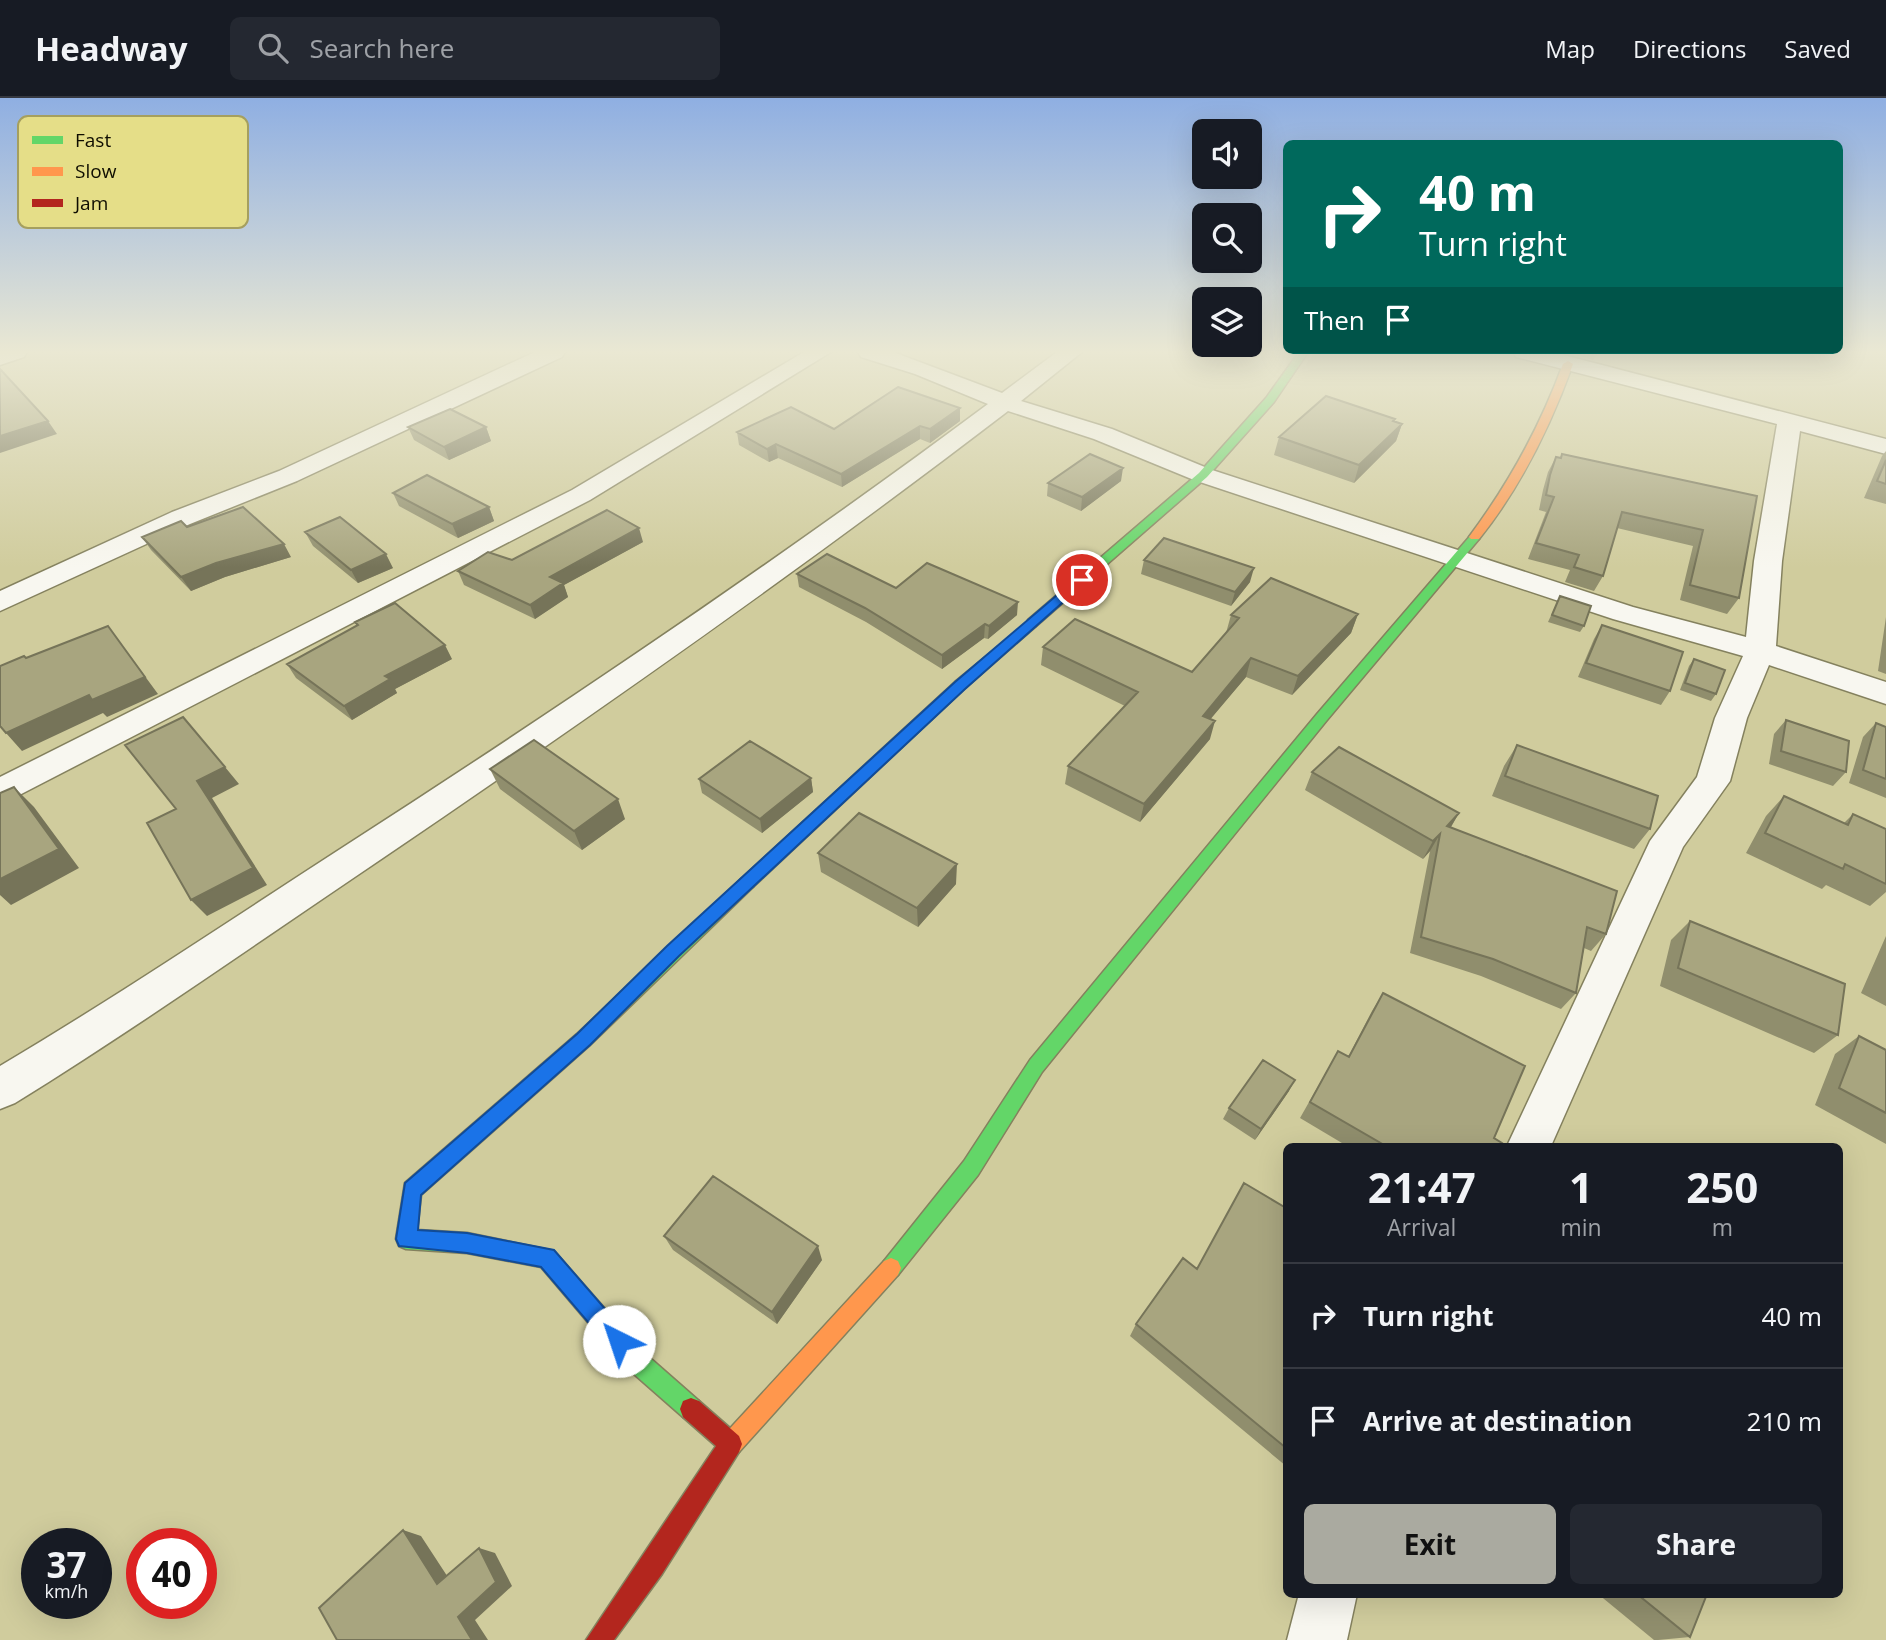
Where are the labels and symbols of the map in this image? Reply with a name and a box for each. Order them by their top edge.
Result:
legend [18,116,248,228]
text: Fast [75,127,111,153]
text: Slow [75,158,117,184]
text: Jam [73,190,108,216]
pin [1052,550,1112,610]
position arrow [582,1304,656,1378]
speed limit sign: 40 [126,1528,217,1619]

